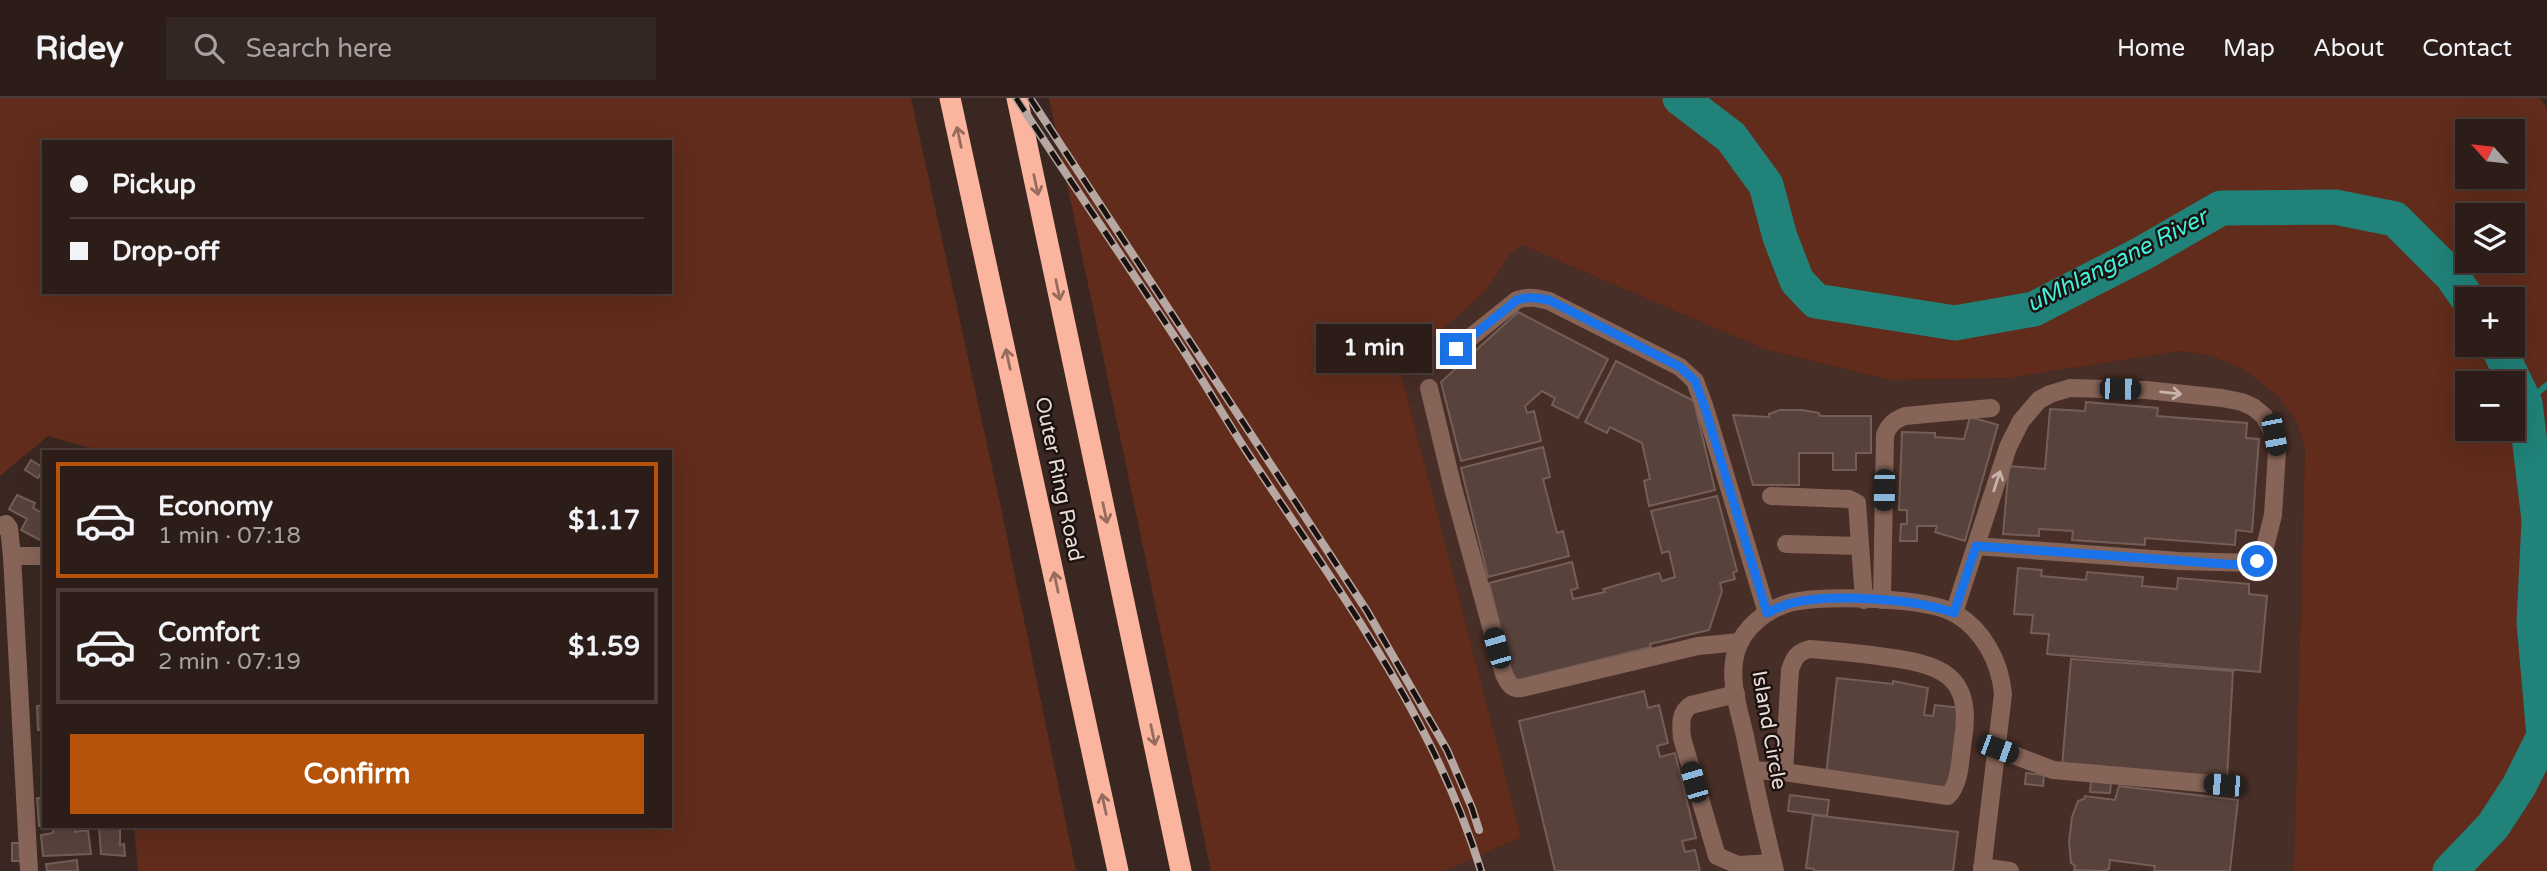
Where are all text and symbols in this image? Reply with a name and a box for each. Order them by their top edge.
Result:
search box [166,17,656,80]
text: Ridey [35,29,124,68]
icon: search [190,29,228,67]
text: Search here [246,33,392,64]
text: Home [2117,34,2185,63]
text: Map [2223,34,2275,63]
text: About [2313,34,2384,63]
text: Contact [2422,34,2512,63]
north arrow [2455,119,2525,189]
map controls [2455,119,2525,441]
one-way arrow [952,126,965,149]
text: Pickup [112,169,196,200]
one-way arrow [1029,173,1043,196]
water label: uMhlangane River [2022,202,2215,319]
button: layers [2455,203,2525,273]
text: Drop-off [112,236,219,267]
one-way arrow [1052,278,1066,301]
button: + [2455,287,2525,357]
callout: 1 min [1316,324,1432,374]
route end [1440,333,1472,365]
text: 1 min [1343,334,1405,362]
one-way arrow [1001,348,1014,371]
button: − [2455,371,2525,441]
car [2099,378,2142,400]
one-way arrow [2160,386,2182,399]
street label: Outer Ring Road [1029,395,1089,563]
car [2260,412,2289,458]
car [1874,469,1895,511]
one-way arrow [1992,471,2004,493]
icon: car [74,489,137,552]
text: Economy [158,491,273,522]
one-way arrow [1099,501,1113,524]
text: $1.17 [568,505,640,536]
text: 1 min · 07:18 [158,522,301,550]
route start [2241,545,2273,577]
one-way arrow [1049,571,1063,594]
icon: car [74,615,137,678]
text: Comfort [158,617,260,648]
car [1482,625,1513,671]
text: $1.59 [568,631,640,662]
text: 2 min · 07:19 [158,648,301,676]
street label: Island Circle [1746,669,1792,791]
one-way arrow [1146,723,1160,746]
car [1975,732,2022,766]
button: Confirm [70,734,644,814]
car [1679,759,1710,805]
car [2203,773,2246,797]
one-way arrow [1096,793,1110,816]

